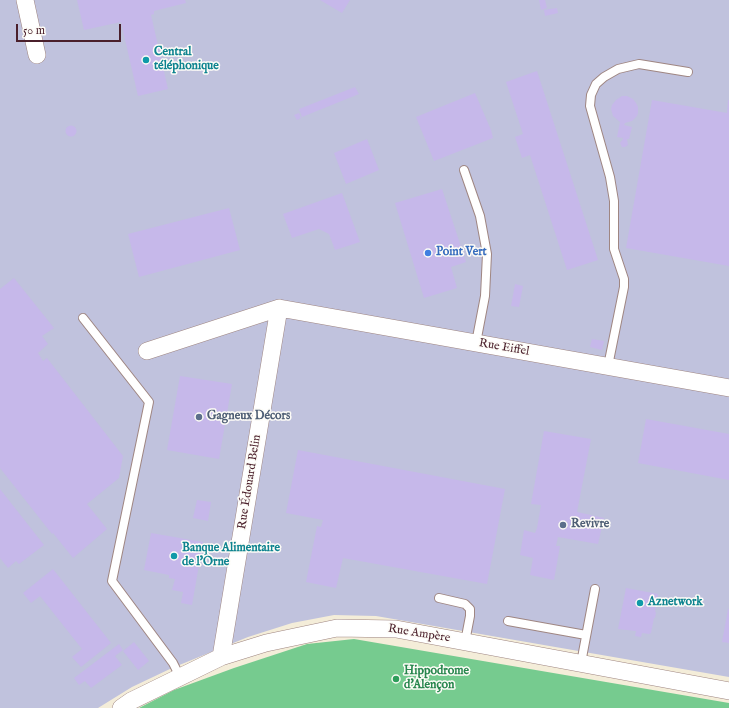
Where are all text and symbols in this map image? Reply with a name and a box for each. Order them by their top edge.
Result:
scale bar [18,16,123,42]
text: 50 m [23,23,45,38]
place label: Central téléphonique [154,46,219,74]
marker: Central téléphonique [141,55,151,65]
place label: Point Vert [436,246,487,260]
marker: Point Vert [423,248,433,258]
street label: Rue Eiffel [478,336,530,360]
place label: Gagneux Décors [207,410,290,424]
marker: Gagneux Décors [194,412,204,422]
street label: Rue Édouard Belin [235,434,265,530]
place label: Revivre [571,518,609,532]
marker: Revivre [558,520,568,530]
place label: Banque Alimentaire de l'Orne [182,542,280,570]
marker: Banque Alimentaire de l'Orne [169,551,179,561]
place label: Aznetwork [648,596,703,610]
marker: Aznetwork [635,598,645,608]
street label: Rue Ampère [387,622,451,646]
place label: Hippodrome d'Alençon [404,665,469,693]
marker: Hippodrome d'Alençon [391,674,401,684]

